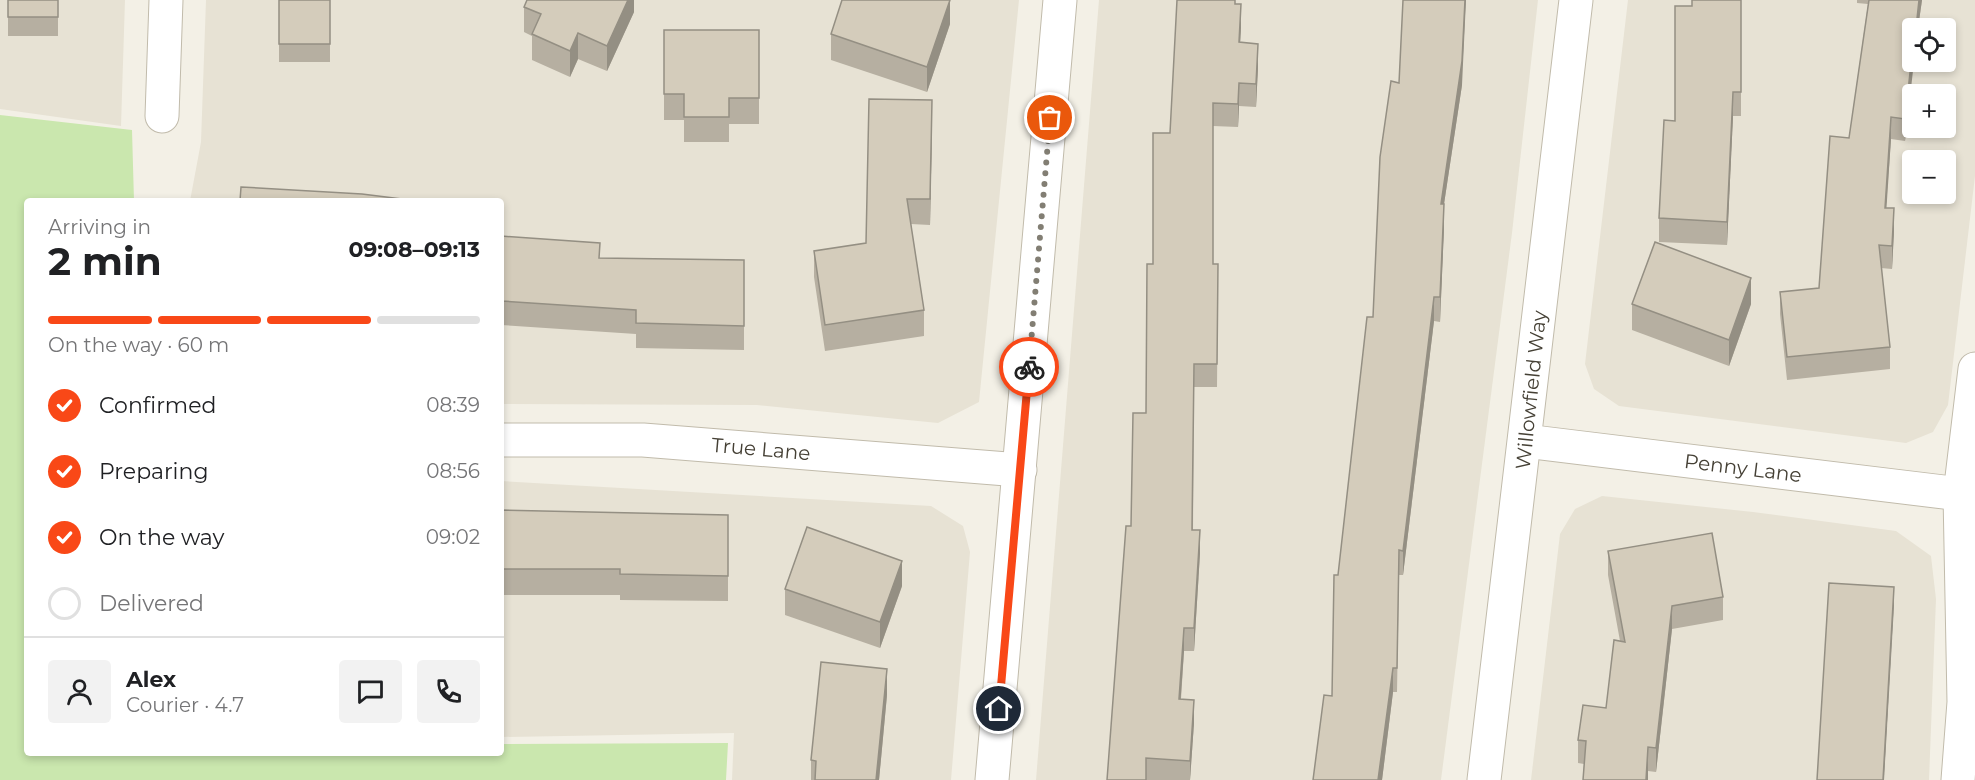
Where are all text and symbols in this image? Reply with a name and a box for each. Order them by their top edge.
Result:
map controls [1902,18,1956,204]
button: locate [1902,18,1956,72]
button: + [1902,84,1956,138]
pin [1024,92,1075,143]
icon: bag [1033,101,1066,134]
button: − [1902,150,1956,204]
text: Arriving in [48,215,151,239]
text: 09:08–09:13 [348,236,480,263]
text: 2 min [48,237,162,285]
street label: Willowfield Way [1511,309,1551,471]
text: On the way · 60 m [48,333,229,357]
courier [999,337,1059,397]
icon: bike [1013,351,1046,384]
icon: check [48,389,81,422]
text: Confirmed [99,392,216,419]
text: 08:39 [426,393,480,417]
street label: True Lane [711,433,811,465]
street label: Penny Lane [1683,449,1803,487]
icon: check [48,455,81,488]
text: Preparing [99,458,208,485]
text: 08:56 [426,459,480,483]
icon: check [48,521,81,554]
text: On the way [99,524,224,551]
text: 09:02 [426,525,480,549]
text: Delivered [99,590,204,617]
button: person [48,660,111,723]
button: chat [339,660,402,723]
button: phone [417,660,480,723]
text: Alex [126,666,176,693]
pin [973,683,1024,734]
icon: home [982,692,1015,725]
text: Courier · 4.7 [126,693,244,717]

